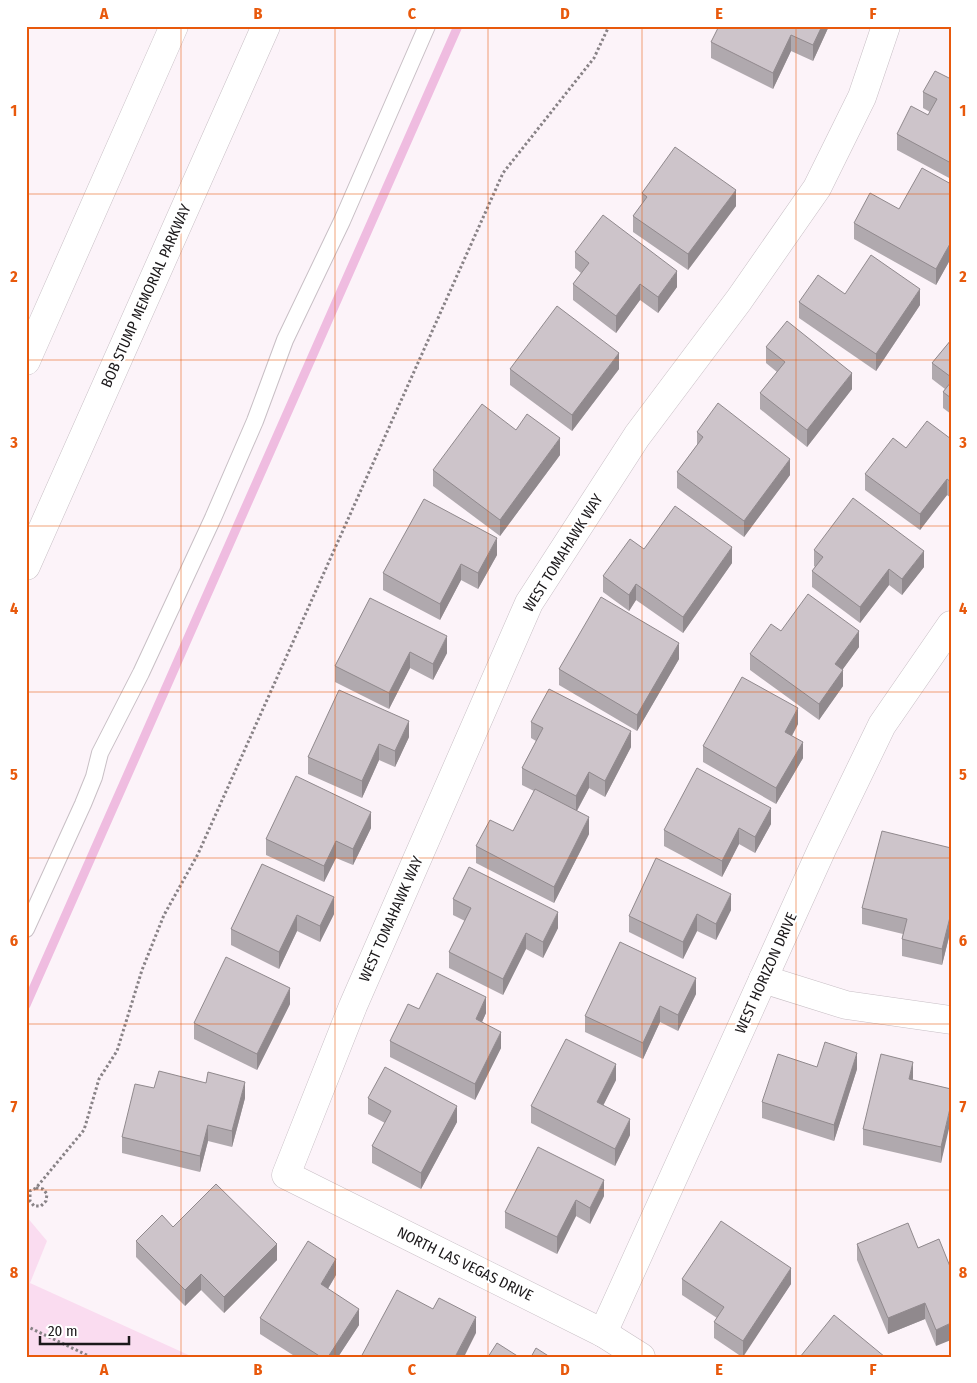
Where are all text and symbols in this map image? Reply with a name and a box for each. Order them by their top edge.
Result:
text: A [99,4,109,23]
text: B [254,4,263,23]
text: C [408,4,417,23]
text: D [560,4,570,23]
text: E [715,4,723,23]
text: F [869,4,877,23]
text: 1 [11,101,17,120]
text: 1 [960,101,966,120]
street label: BOB STUMP MEMORIAL PARKWAY [97,201,195,391]
text: 2 [9,267,18,286]
text: 2 [958,267,967,286]
text: 3 [9,433,18,452]
text: 3 [958,433,967,452]
street label: WEST TOMAHAWK WAY [519,490,607,615]
text: 4 [10,599,18,618]
text: 4 [959,599,967,618]
text: 5 [10,765,18,784]
text: 5 [959,765,967,784]
street label: WEST TOMAHAWK WAY [355,853,427,985]
street label: WEST HORIZON DRIVE [731,910,801,1036]
text: 6 [10,931,18,950]
text: 6 [959,931,967,950]
text: 7 [11,1097,18,1116]
text: 7 [960,1097,967,1116]
street label: NORTH LAS VEGAS DRIVE [394,1223,536,1305]
text: 8 [10,1263,19,1282]
text: 8 [959,1263,968,1282]
scale bar [40,1313,129,1345]
text: 20 m [48,1322,78,1340]
text: A [99,1360,109,1379]
text: B [254,1360,263,1379]
text: C [408,1360,417,1379]
text: D [560,1360,570,1379]
text: E [715,1360,723,1379]
text: F [869,1360,877,1379]

